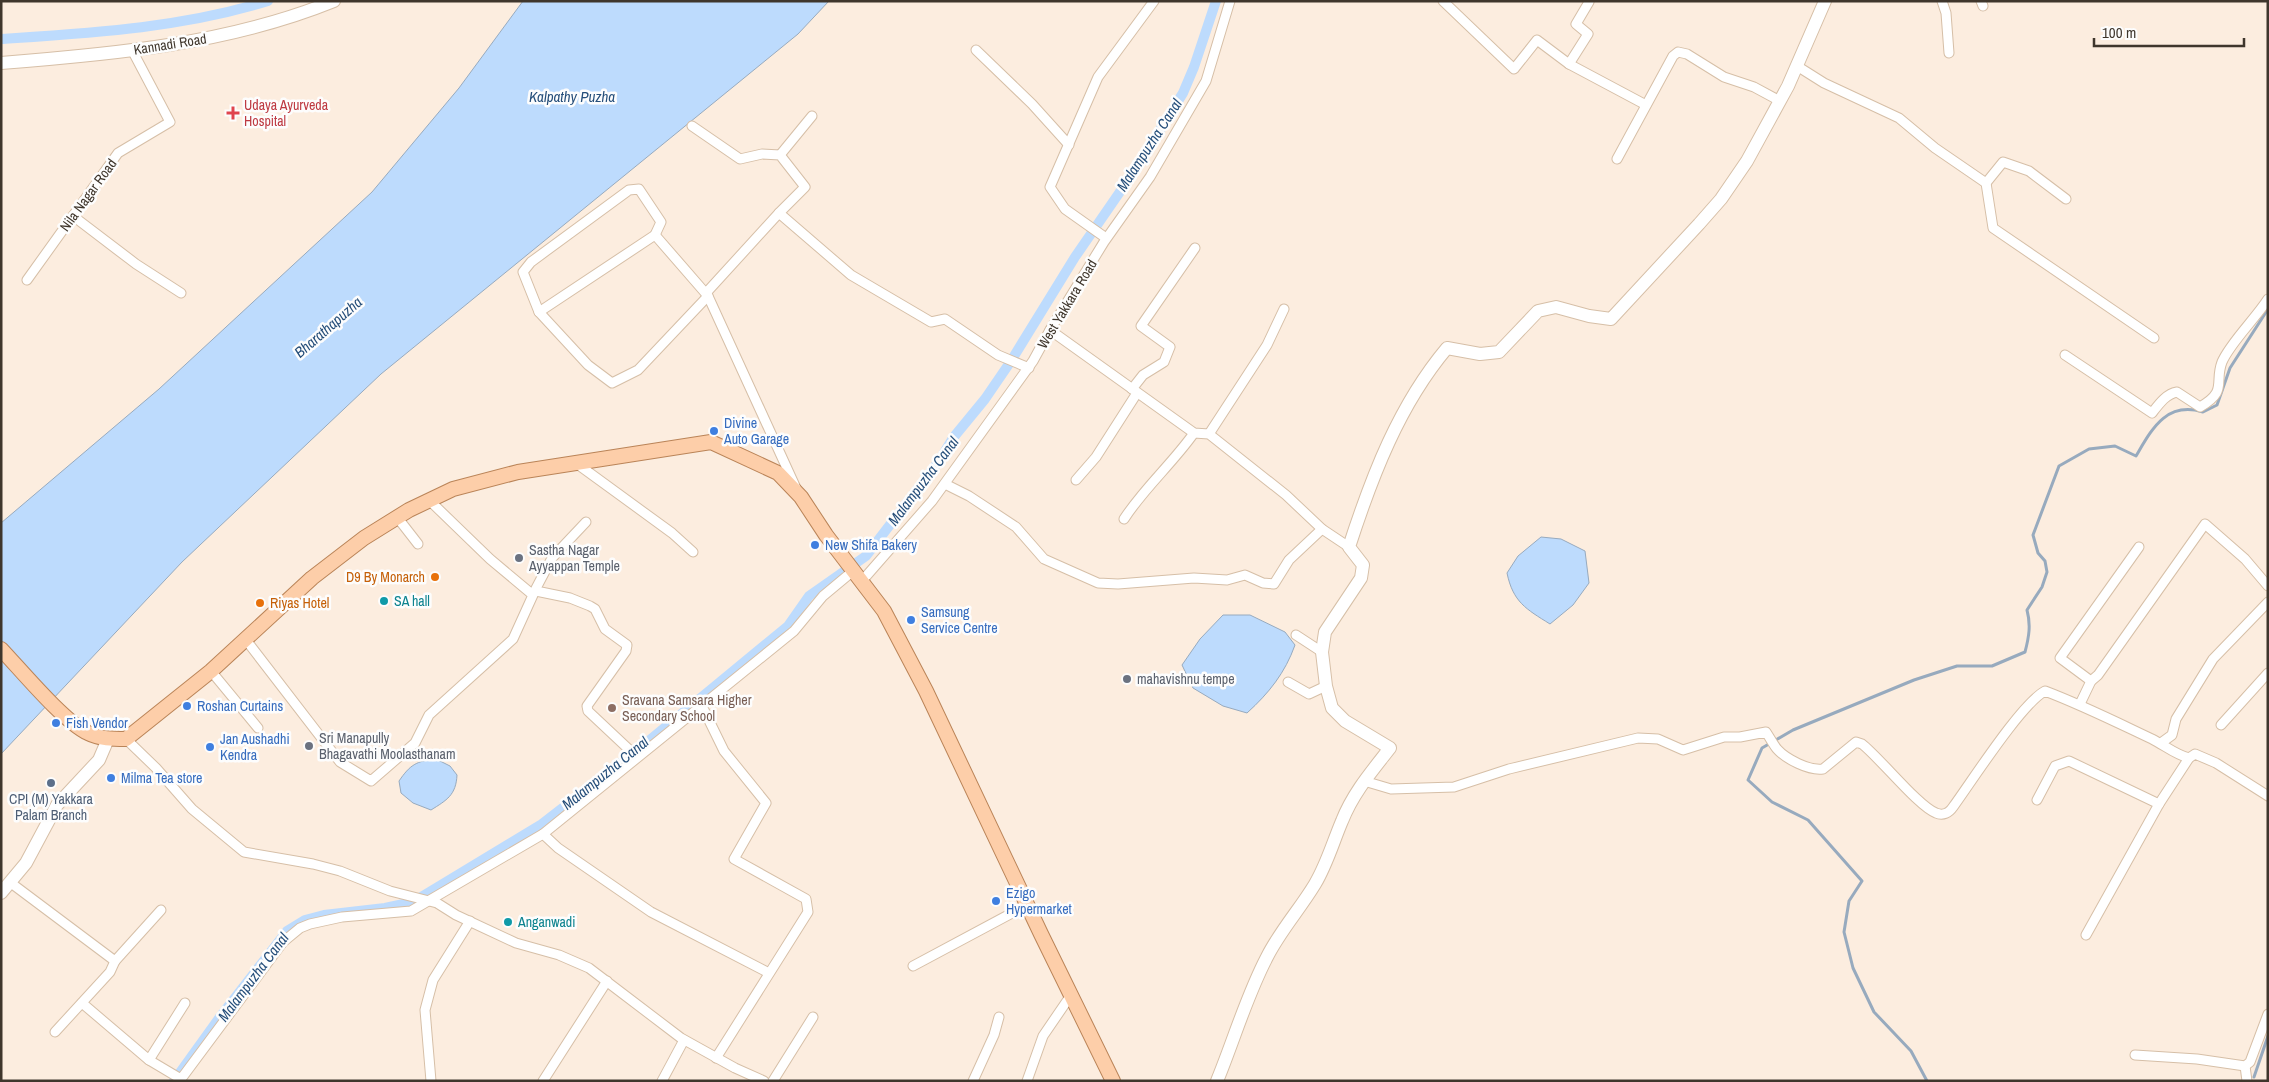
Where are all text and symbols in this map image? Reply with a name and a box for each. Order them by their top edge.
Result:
scale bar [2094,15,2244,47]
text: 100 m [2102,22,2136,43]
street label: Kannadi Road [132,29,208,59]
water label: Kalpathy Puzha [529,86,615,107]
water label: Malampuzha Canal [1111,95,1187,195]
place label: Udaya Ayurveda Hospital [244,96,329,130]
marker: Udaya Ayurveda Hospital [226,106,240,120]
street label: Nila Nagar Road [56,155,120,235]
street label: West Yakkara Road [1033,256,1101,352]
water label: Bharathapuzha [290,292,366,362]
place label: Divine Auto Garage [723,414,789,448]
marker: Divine Auto Garage [708,425,720,437]
water label: Malampuzha Canal [883,432,963,530]
place label: New Shifa Bakery [825,536,917,554]
marker: New Shifa Bakery [809,539,821,551]
place label: Sastha Nagar Ayyappan Temple [528,541,620,575]
marker: Sastha Nagar Ayyappan Temple [513,552,525,564]
place label: D9 By Monarch [346,568,425,586]
marker: D9 By Monarch [429,571,441,583]
place label: SA hall [394,592,430,610]
place label: Riyas Hotel [270,594,329,612]
marker: SA hall [378,595,390,607]
marker: Riyas Hotel [254,597,266,609]
place label: Samsung Service Centre [921,603,998,637]
marker: Samsung Service Centre [905,614,917,626]
place label: mahavishnu tempe [1137,670,1235,688]
marker: mahavishnu tempe [1121,673,1133,685]
place label: Sravana Samsara Higher Secondary School [622,691,752,725]
place label: Roshan Curtains [197,697,283,715]
marker: Roshan Curtains [181,700,193,712]
marker: Sravana Samsara Higher Secondary School [606,702,618,714]
place label: Fish Vendor [66,714,128,732]
marker: Fish Vendor [50,717,62,729]
place label: Sri Manapully Bhagavathi Moolasthanam [319,729,456,763]
place label: Jan Aushadhi Kendra [220,730,290,764]
water label: Malampuzha Canal [557,731,653,815]
marker: Sri Manapully Bhagavathi Moolasthanam [303,740,315,752]
marker: Jan Aushadhi Kendra [204,741,216,753]
place label: Milma Tea store [121,769,202,787]
marker: Milma Tea store [105,772,117,784]
marker: CPI (M) Yakkara Palam Branch [45,777,57,789]
place label: CPI (M) Yakkara Palam Branch [9,790,94,824]
place label: Ezigo Hypermarket [1006,884,1072,918]
marker: Ezigo Hypermarket [990,895,1002,907]
place label: Anganwadi [517,913,575,931]
marker: Anganwadi [502,916,514,928]
water label: Malampuzha Canal [213,928,293,1026]

